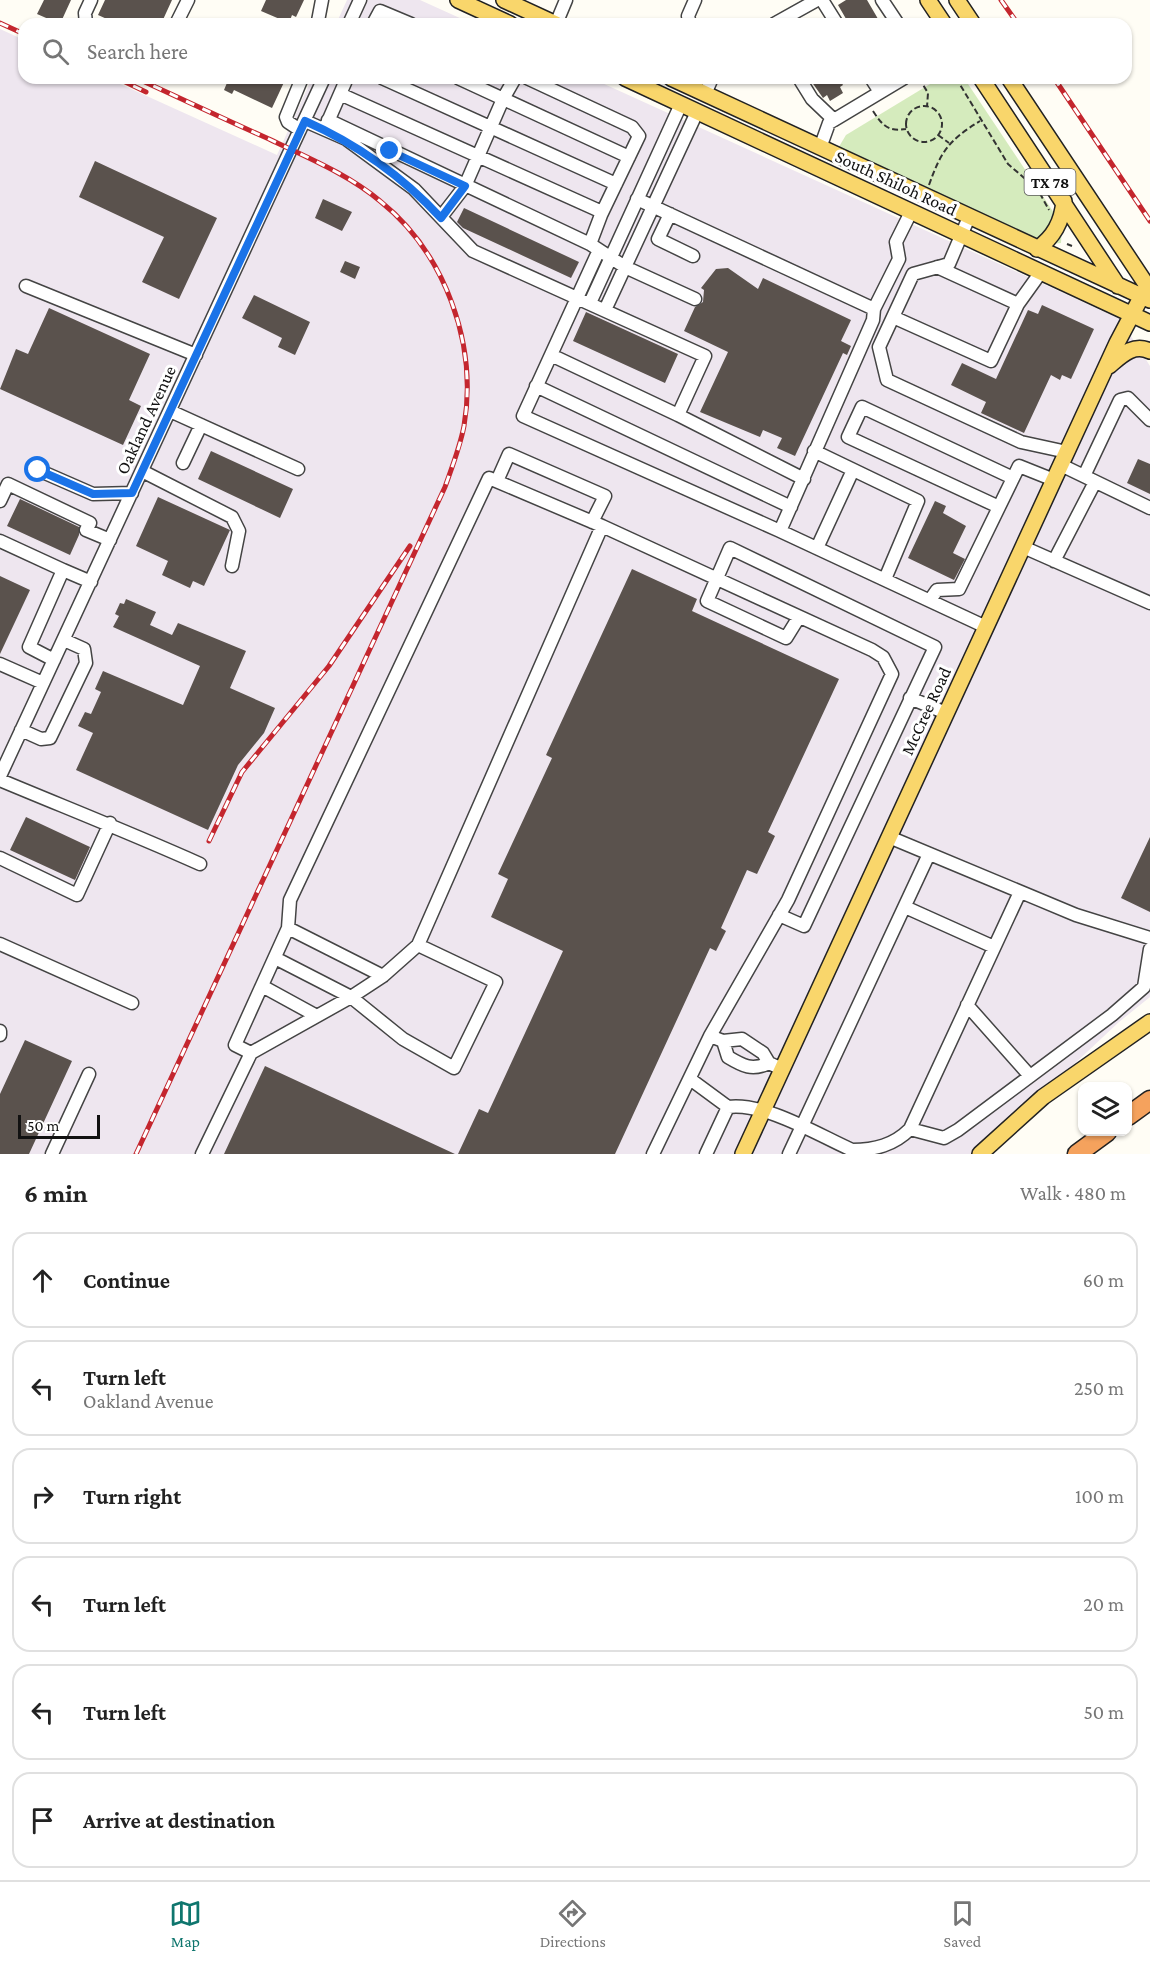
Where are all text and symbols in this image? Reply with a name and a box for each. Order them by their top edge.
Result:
search box [18,18,1132,84]
icon: search [39,35,72,68]
text: Search here [87,39,188,64]
route end [376,137,402,163]
street label: South Shiloh Road [832,146,960,220]
road number: TX 78 [1024,169,1076,195]
street label: Oakland Avenue [112,362,180,478]
route start [24,456,50,482]
street label: McCree Road [897,663,955,758]
map controls [1078,1082,1132,1136]
button: layers [1078,1082,1132,1136]
scale bar [18,1112,100,1140]
text: 50 m [27,1117,59,1134]
text: 6 min [24,1179,88,1208]
text: Walk · 480 m [1020,1182,1126,1204]
icon: ahead [26,1264,59,1297]
text: Continue [83,1268,170,1293]
text: 60 m [1083,1269,1124,1291]
text: Turn left [83,1365,166,1390]
icon: left [26,1372,59,1405]
text: 250 m [1074,1377,1124,1399]
text: Oakland Avenue [83,1390,214,1412]
icon: right [26,1480,59,1513]
text: Turn right [83,1484,181,1509]
text: 100 m [1075,1485,1124,1507]
icon: left [26,1588,59,1621]
text: Turn left [83,1592,166,1617]
text: 20 m [1083,1593,1124,1615]
icon: left [26,1696,59,1729]
text: Turn left [83,1700,166,1725]
text: 50 m [1083,1701,1124,1723]
icon: arrive [26,1804,59,1837]
text: Arrive at destination [83,1808,275,1833]
tab: Map [169,1897,202,1950]
tab: Directions [540,1897,606,1950]
tab: Saved [944,1897,981,1950]

